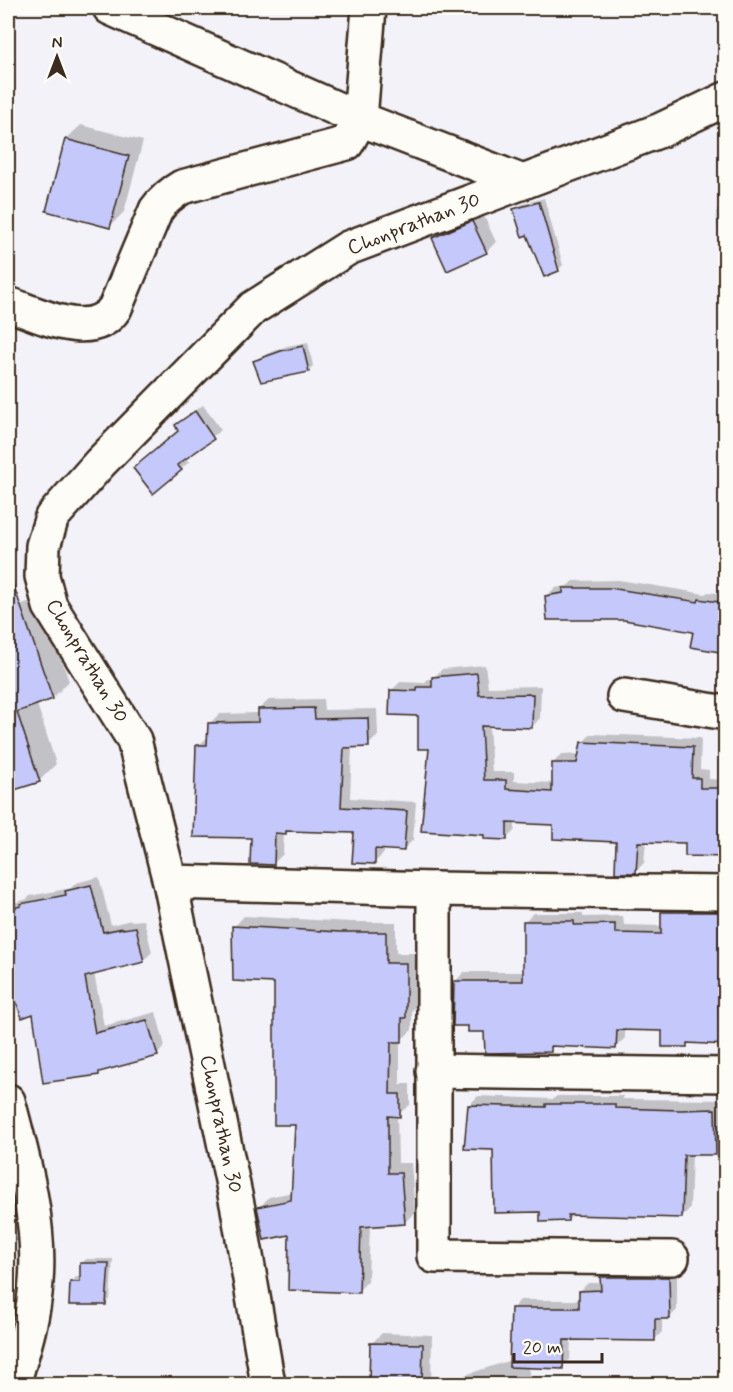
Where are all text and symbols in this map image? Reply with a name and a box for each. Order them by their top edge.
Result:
north arrow [27,27,87,87]
text: N [52,33,62,54]
street label: Chonprathan 30 [343,186,485,262]
street label: Chonprathan 30 [39,594,135,728]
street label: Chonprathan 30 [193,1052,249,1196]
scale bar [514,1326,602,1364]
text: 20 m [523,1336,561,1360]

